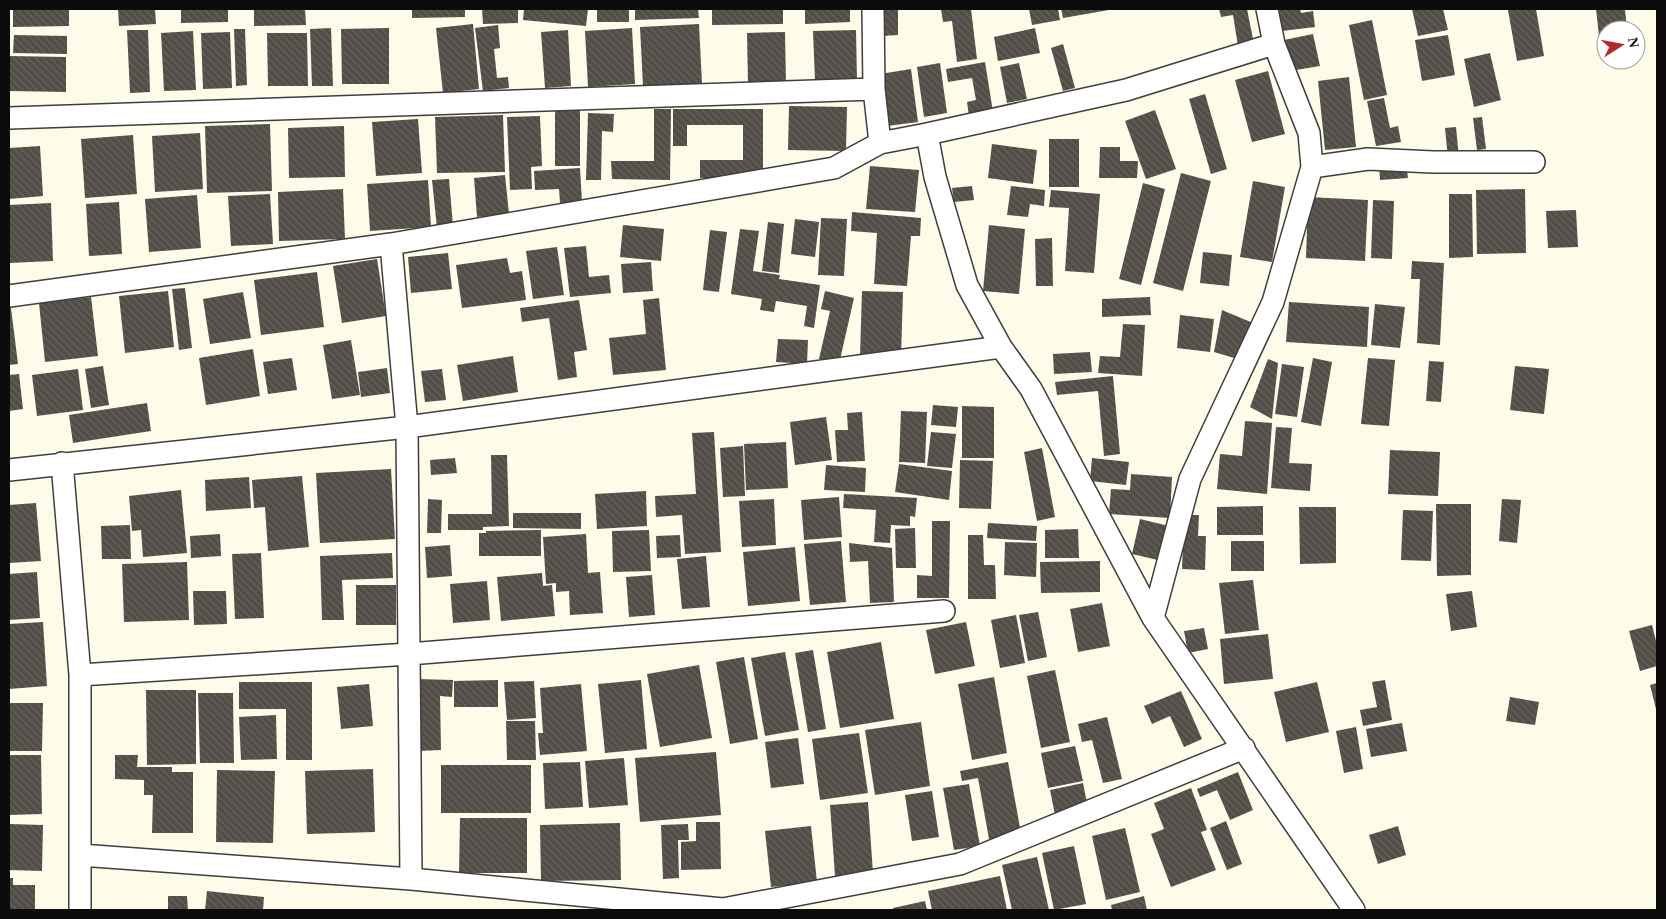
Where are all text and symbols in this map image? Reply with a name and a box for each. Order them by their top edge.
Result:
north arrow [1596,20,1646,70]
text: N [1625,36,1642,49]

